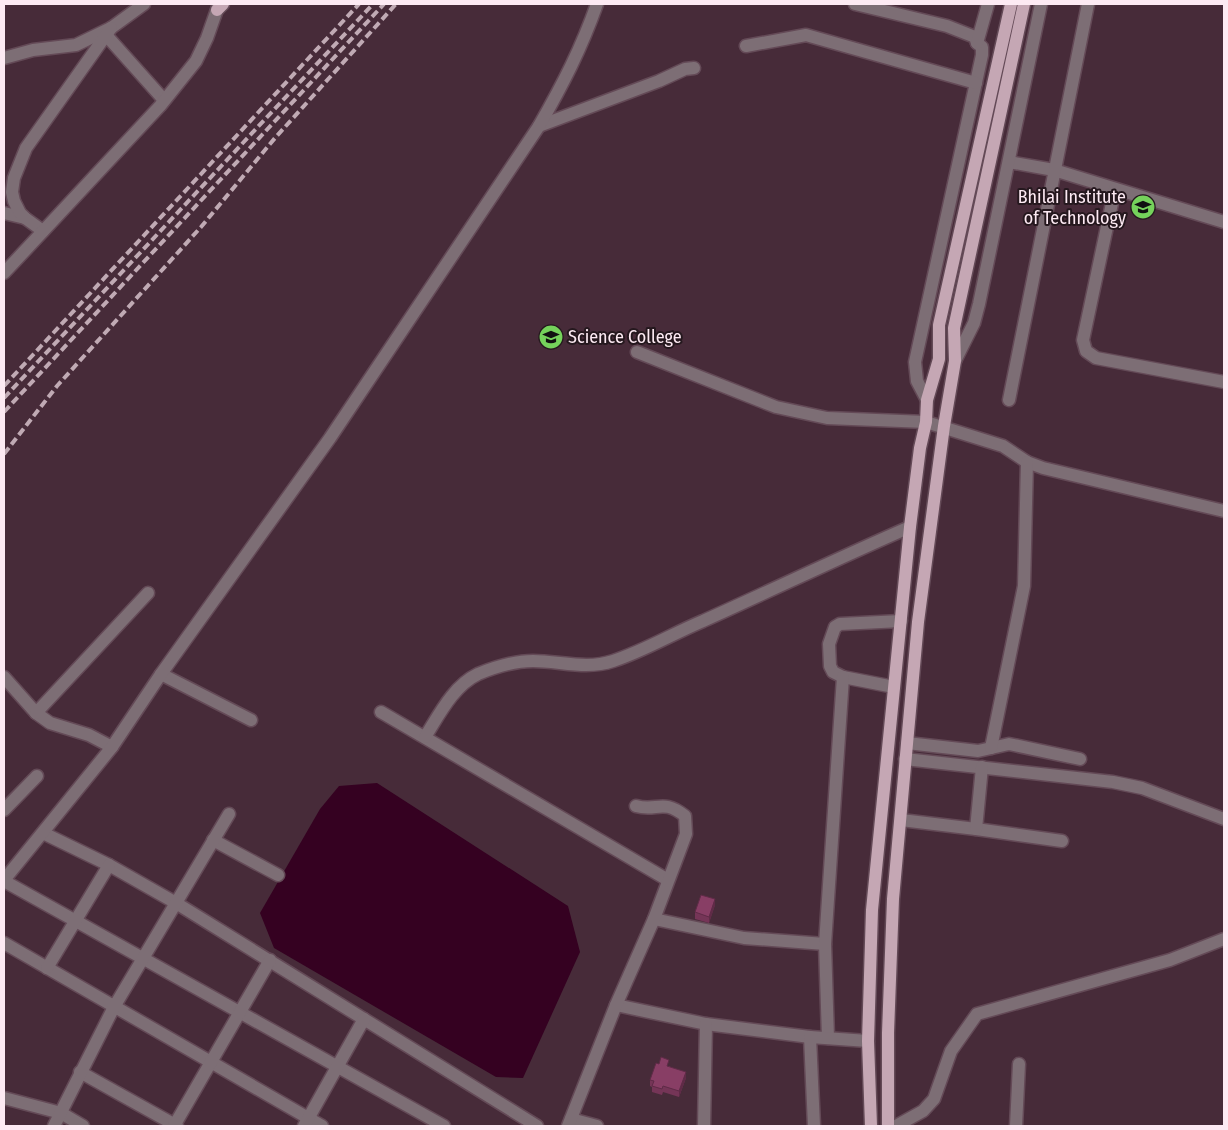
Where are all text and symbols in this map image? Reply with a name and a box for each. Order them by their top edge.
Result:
place label: Bhilai Institute of Technology [1018,186,1126,229]
school or university icon: Bhilai Institute of Technology [1130,194,1156,220]
school or university icon: Science College [538,324,564,350]
place label: Science College [568,326,682,348]

